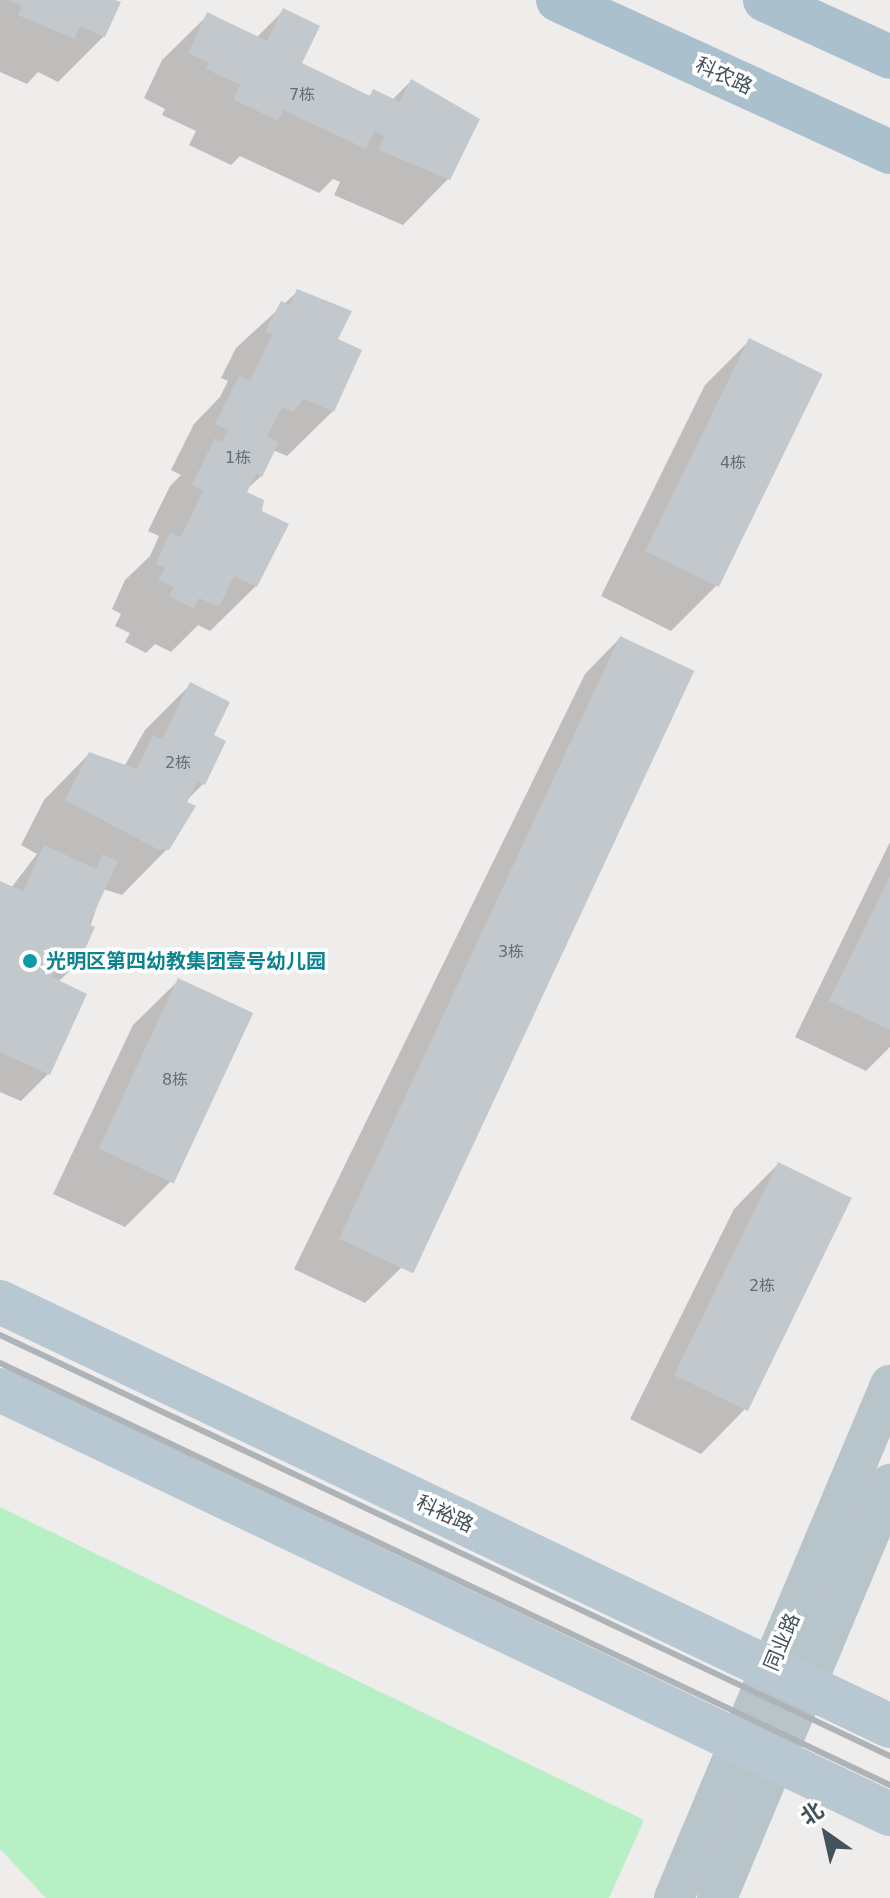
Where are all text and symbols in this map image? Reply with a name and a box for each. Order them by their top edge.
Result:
street label: 科农路 [692,52,756,100]
house number: 7栋 [289,85,315,105]
house number: 1栋 [225,448,251,468]
house number: 4栋 [720,453,746,473]
house number: 2栋 [165,753,191,773]
house number: 3栋 [498,942,524,962]
place label: 光明区第四幼教集团壹号幼儿园 [46,949,326,973]
marker: 光明区第四幼教集团壹号幼儿园 [21,952,39,970]
house number: 8栋 [162,1070,188,1090]
house number: 2栋 [749,1276,775,1296]
street label: 科裕路 [413,1490,477,1538]
street label: 同业路 [759,1610,805,1674]
north arrow [786,1794,866,1874]
text: 北 [796,1797,828,1830]

